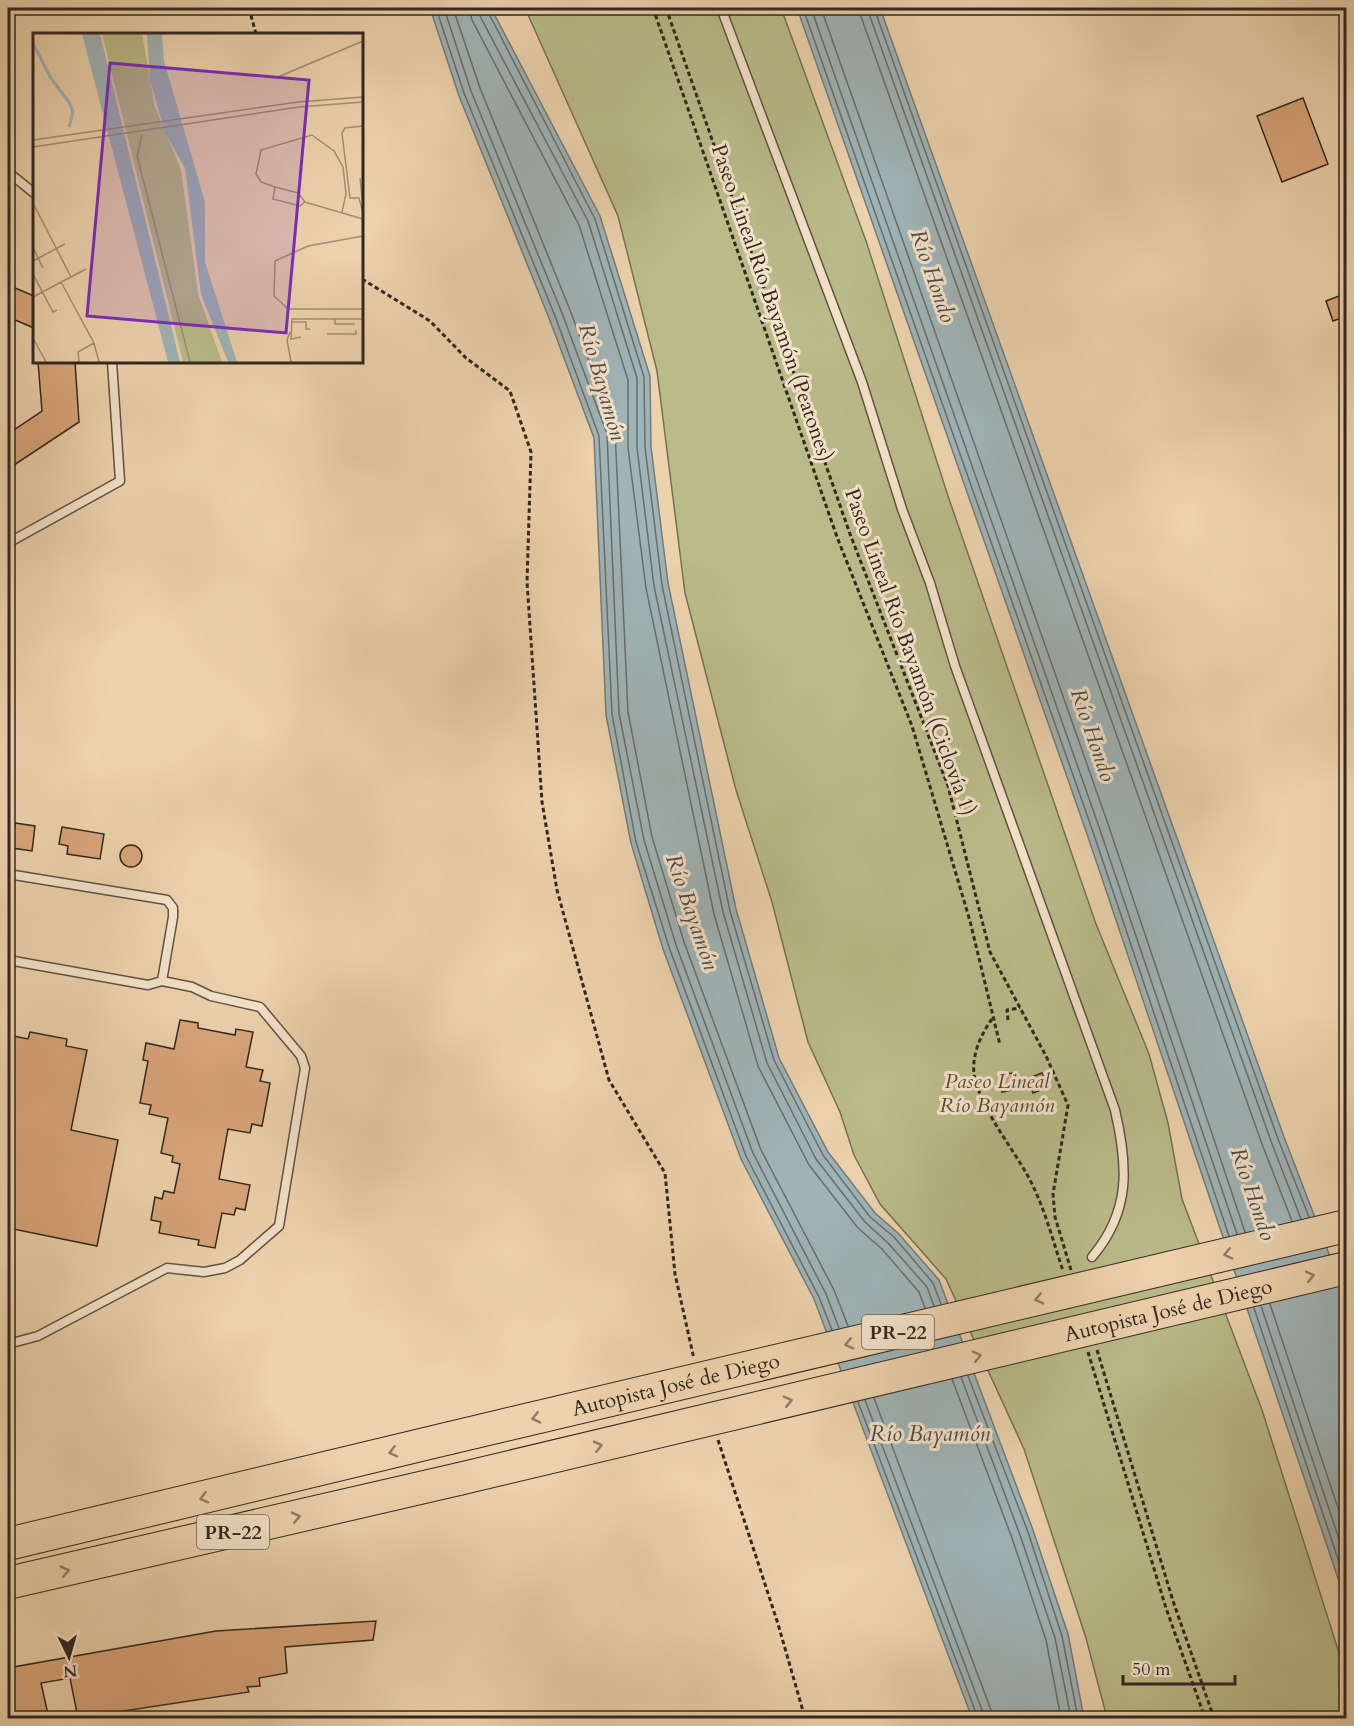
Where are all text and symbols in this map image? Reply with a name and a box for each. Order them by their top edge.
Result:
inset map [33,33,363,363]
street label: Paseo Lineal Río Bayamón (Peatones) [704,141,840,465]
water label: Río Hondo [903,225,963,327]
water label: Río Bayamón [571,320,633,444]
street label: Paseo Lineal Río Bayamón (Ciclovía 1) [837,484,983,820]
water label: Río Hondo [1063,684,1123,786]
water label: Río Bayamón [658,850,726,974]
park label: Paseo Lineal Río Bayamón [939,1067,1055,1120]
water label: Río Hondo [1223,1143,1283,1245]
one-way arrow [1223,1246,1233,1259]
one-way arrow [1305,1271,1315,1284]
street label: Autopista José de Diego [1061,1272,1275,1349]
one-way arrow [1034,1291,1044,1304]
road number: PR-22 [862,1315,934,1349]
one-way arrow [844,1336,854,1349]
street label: Autopista José de Diego [569,1346,783,1423]
one-way arrow [972,1350,982,1363]
one-way arrow [782,1395,792,1408]
one-way arrow [532,1410,542,1423]
water label: Río Bayamón [870,1419,991,1449]
one-way arrow [593,1441,603,1454]
one-way arrow [389,1444,399,1457]
one-way arrow [199,1490,209,1503]
one-way arrow [290,1512,300,1525]
road number: PR-22 [197,1515,269,1549]
one-way arrow [59,1565,69,1578]
north arrow [39,1627,99,1687]
scale bar [1123,1648,1236,1686]
text: 50 m [1132,1657,1171,1682]
text: N [62,1659,78,1683]

